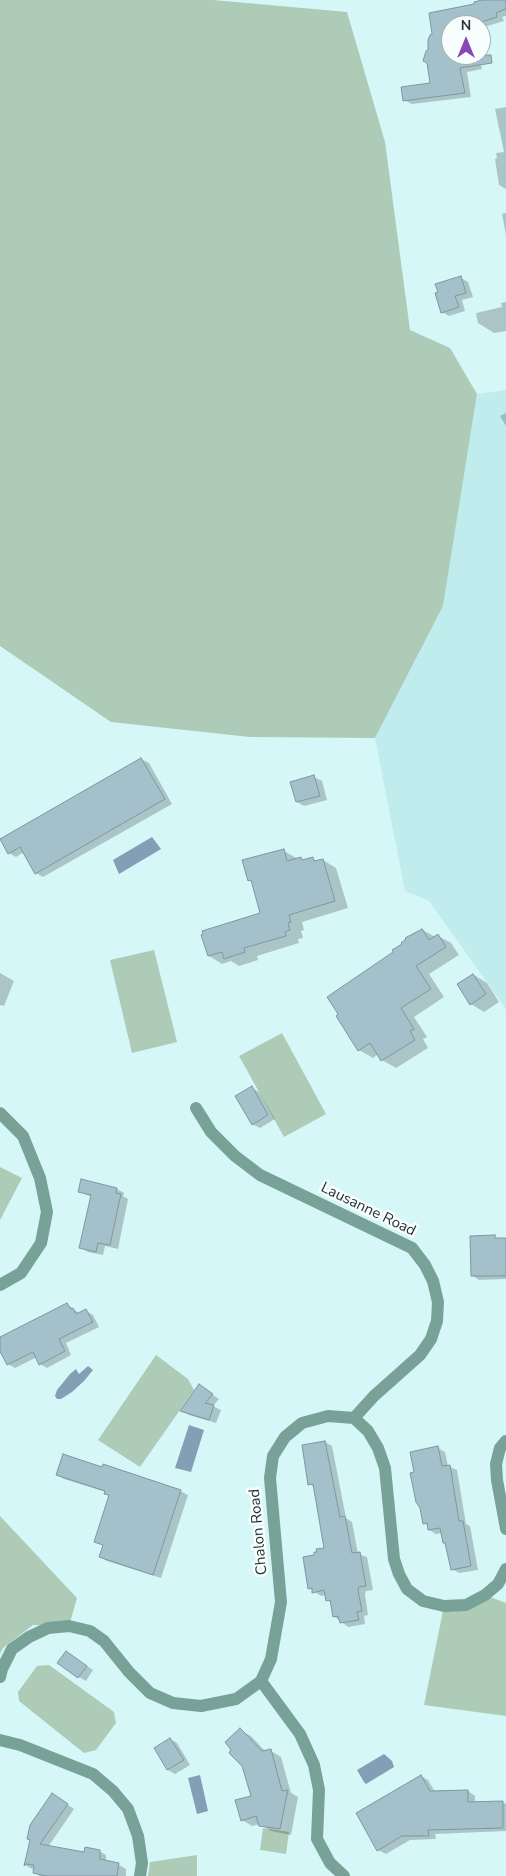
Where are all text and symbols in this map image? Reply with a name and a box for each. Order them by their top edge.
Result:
north arrow [441,15,491,65]
text: N [461,16,471,35]
street label: Lausanne Road [318,1179,418,1241]
street label: Chalon Road [246,1488,272,1576]

